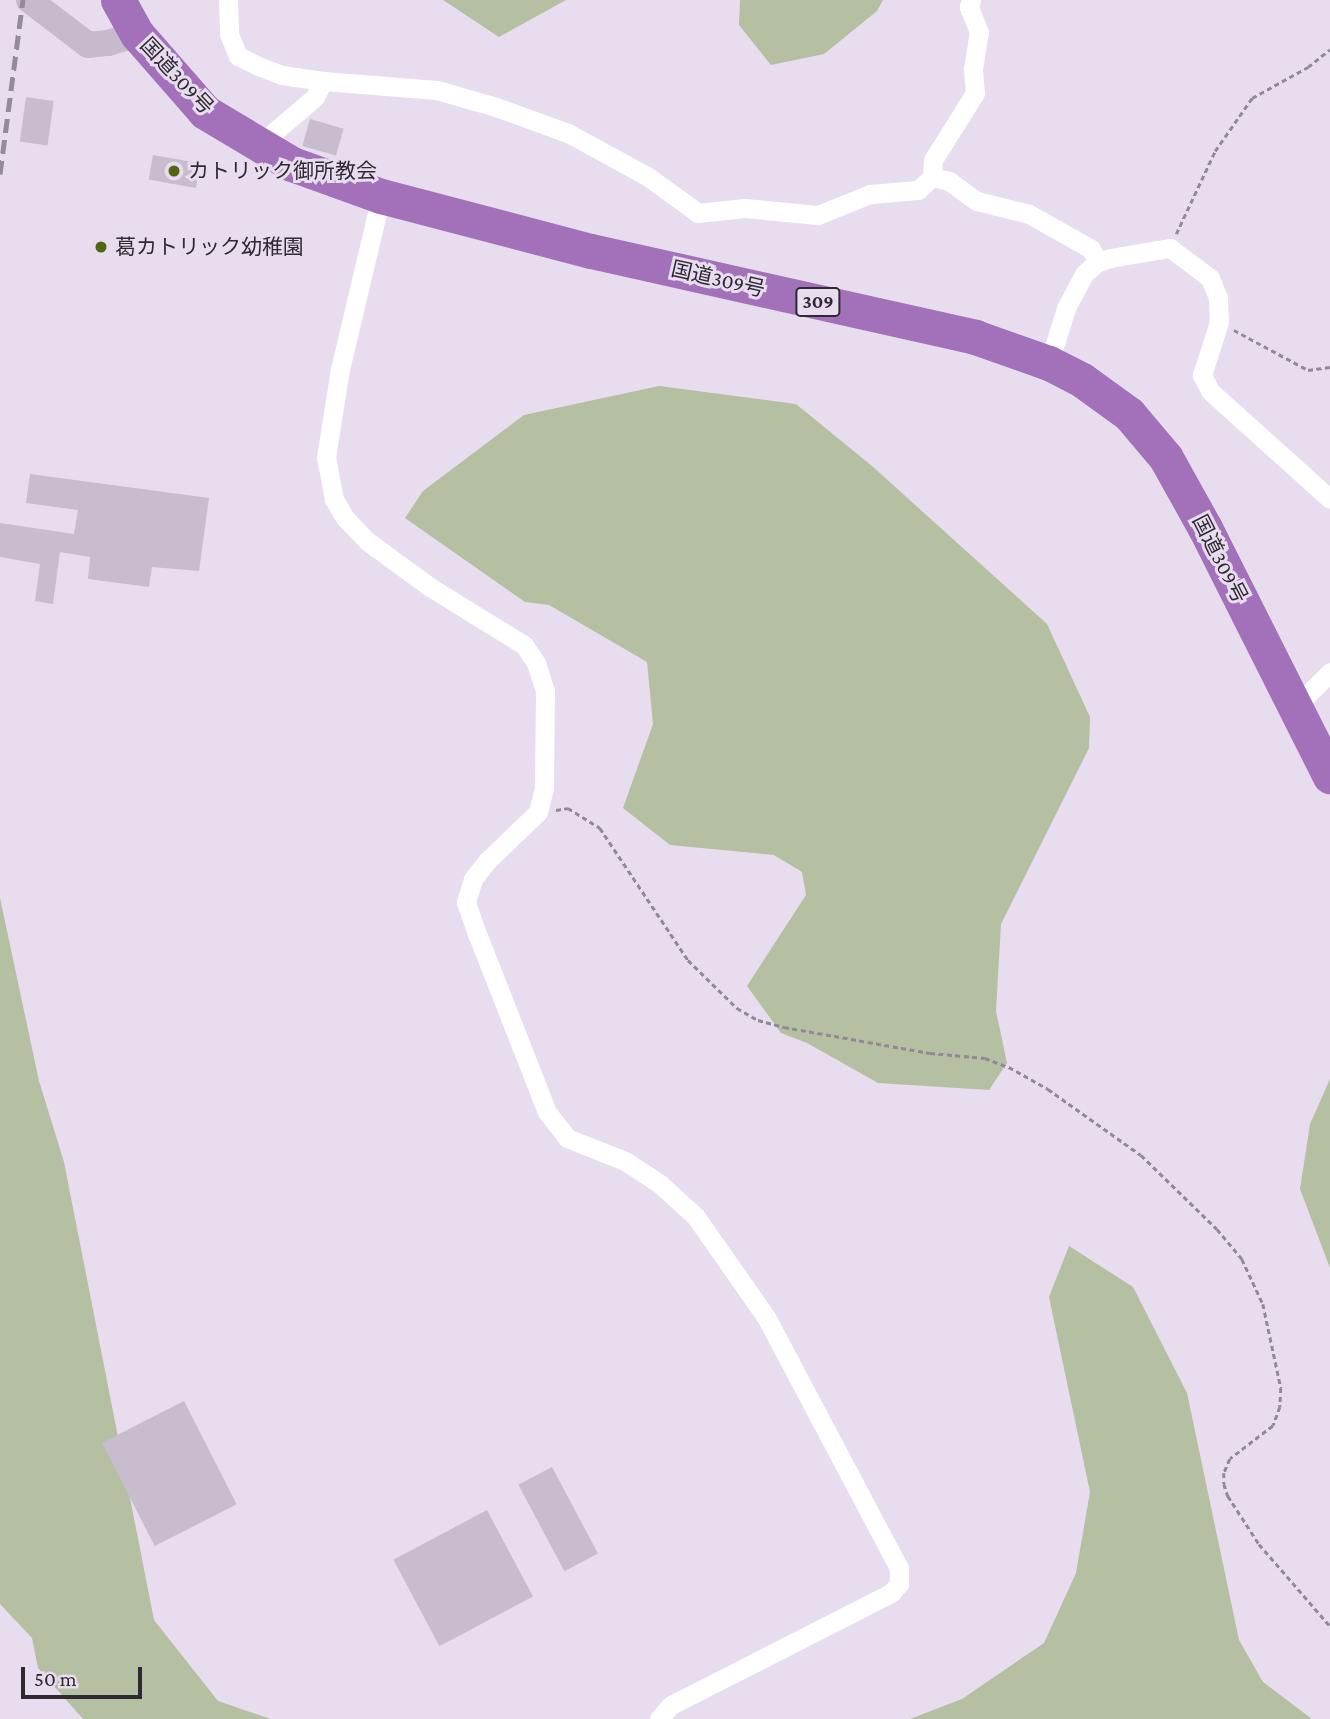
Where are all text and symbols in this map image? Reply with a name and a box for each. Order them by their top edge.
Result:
street label: 国道309号 [135,32,219,120]
place label: カトリック御所教会 [188,158,377,184]
marker: カトリック御所教会 [166,163,182,179]
place label: 葛カトリック幼稚園 [115,234,304,260]
marker: 葛カトリック幼稚園 [93,239,109,255]
street label: 国道309号 [669,256,767,302]
road number: 309 [795,286,841,318]
street label: 国道309号 [1187,511,1253,607]
scale bar [24,1652,145,1696]
text: 50 m [34,1667,77,1691]

